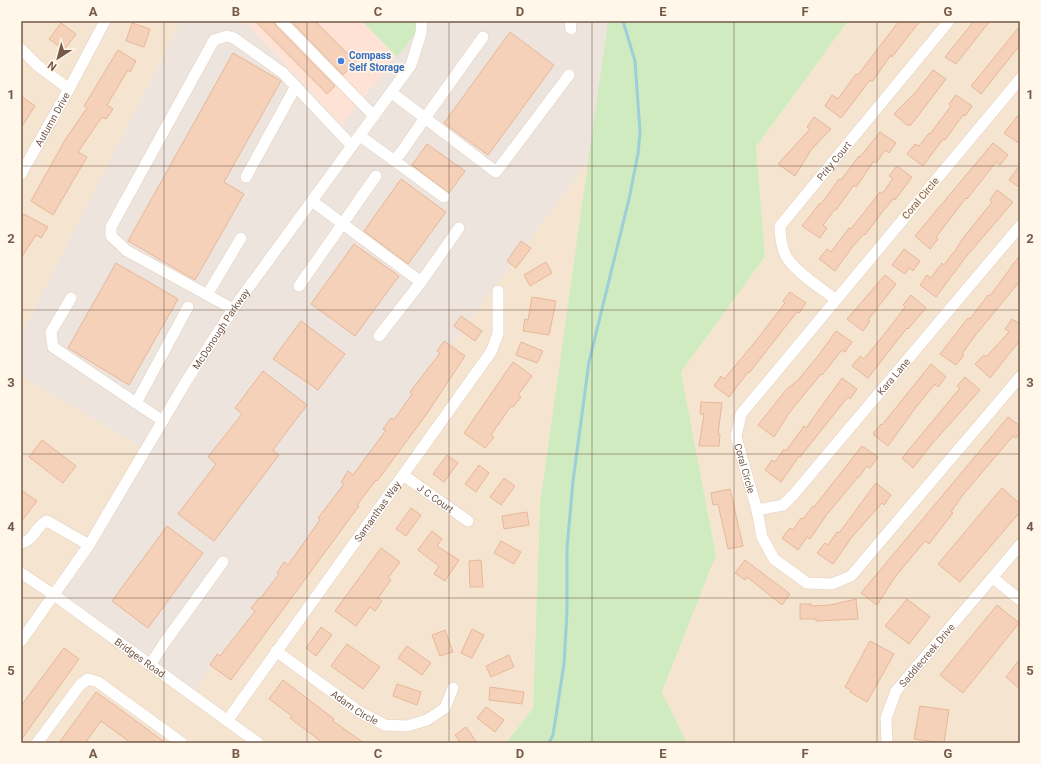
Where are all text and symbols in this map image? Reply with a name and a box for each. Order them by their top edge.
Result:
text: A [89,4,98,19]
text: B [232,4,240,19]
text: C [374,4,383,19]
text: D [516,4,524,19]
text: E [659,4,667,19]
text: F [801,4,809,19]
text: G [944,4,953,19]
north arrow [38,38,78,78]
place label: Compass Self Storage [349,50,405,73]
marker: Compass Self Storage [336,56,346,66]
text: N [45,58,59,73]
text: 1 [7,87,15,102]
text: 1 [1026,87,1034,102]
street label: Autumn Drive [33,91,72,148]
street label: Prity Court [815,139,853,183]
street label: Coral Circle [900,175,941,221]
text: 2 [7,231,15,246]
text: 2 [1026,231,1034,246]
street label: McDonough Parkway [191,286,252,371]
street label: Kara Lane [875,356,912,397]
text: 3 [7,375,15,390]
text: 3 [1026,375,1034,390]
street label: Coral Circle [732,442,757,494]
street label: Samanthas Way [352,479,403,544]
street label: J C Court [415,482,456,515]
text: 4 [7,519,15,534]
text: 4 [1026,519,1034,534]
street label: Saddlecreek Drive [897,621,957,689]
street label: Bridges Road [113,636,167,680]
text: 5 [7,663,15,678]
text: 5 [1026,663,1034,678]
street label: Adam Circle [329,688,380,727]
text: A [89,746,98,761]
text: B [232,746,240,761]
text: C [374,746,383,761]
text: D [516,746,524,761]
text: E [659,746,667,761]
text: F [801,746,809,761]
text: G [944,746,953,761]

